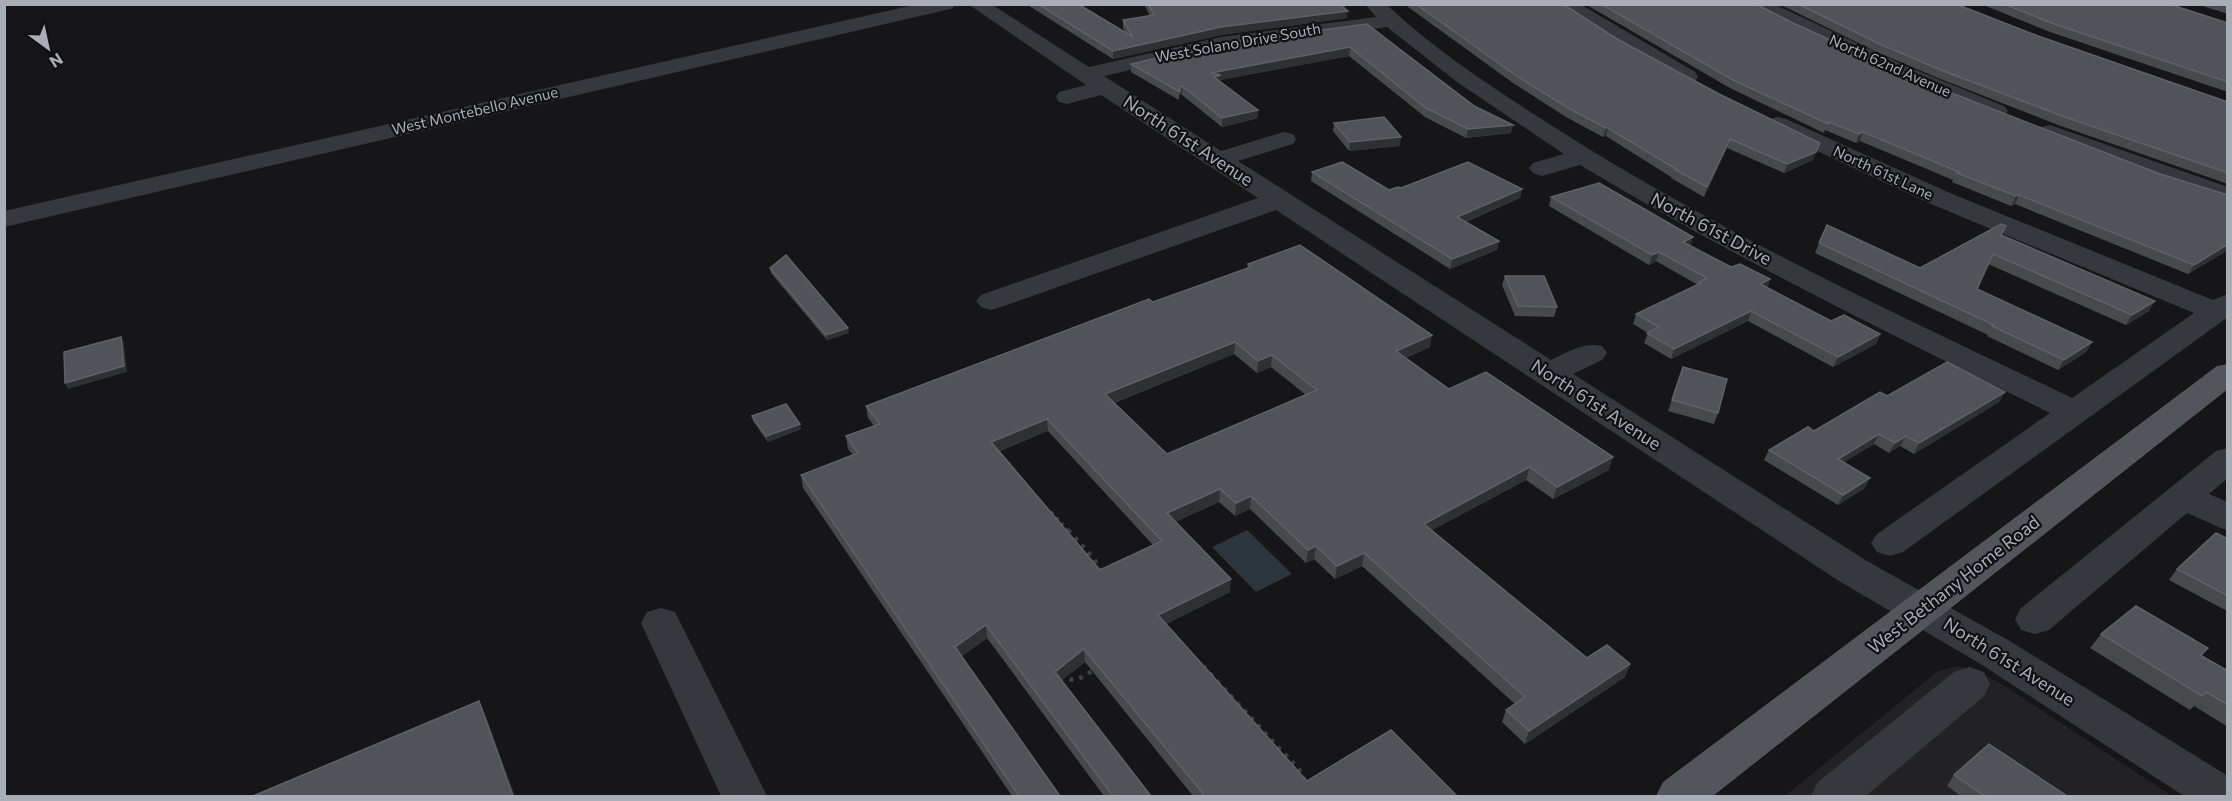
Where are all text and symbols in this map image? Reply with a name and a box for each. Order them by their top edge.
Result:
north arrow [18,18,78,78]
street label: West Solano Drive South [1154,19,1322,65]
street label: North 62nd Avenue [1827,30,1954,100]
text: N [46,50,67,72]
street label: West Montebello Avenue [390,82,560,138]
street label: North 61st Avenue [1120,90,1258,190]
street label: North 61st Lane [1831,141,1936,203]
street label: North 61st Drive [1647,187,1776,269]
street label: North 61st Avenue [1528,354,1666,454]
street label: West Bethany Home Road [1863,510,2043,658]
street label: North 61st Avenue [1940,612,2079,710]

